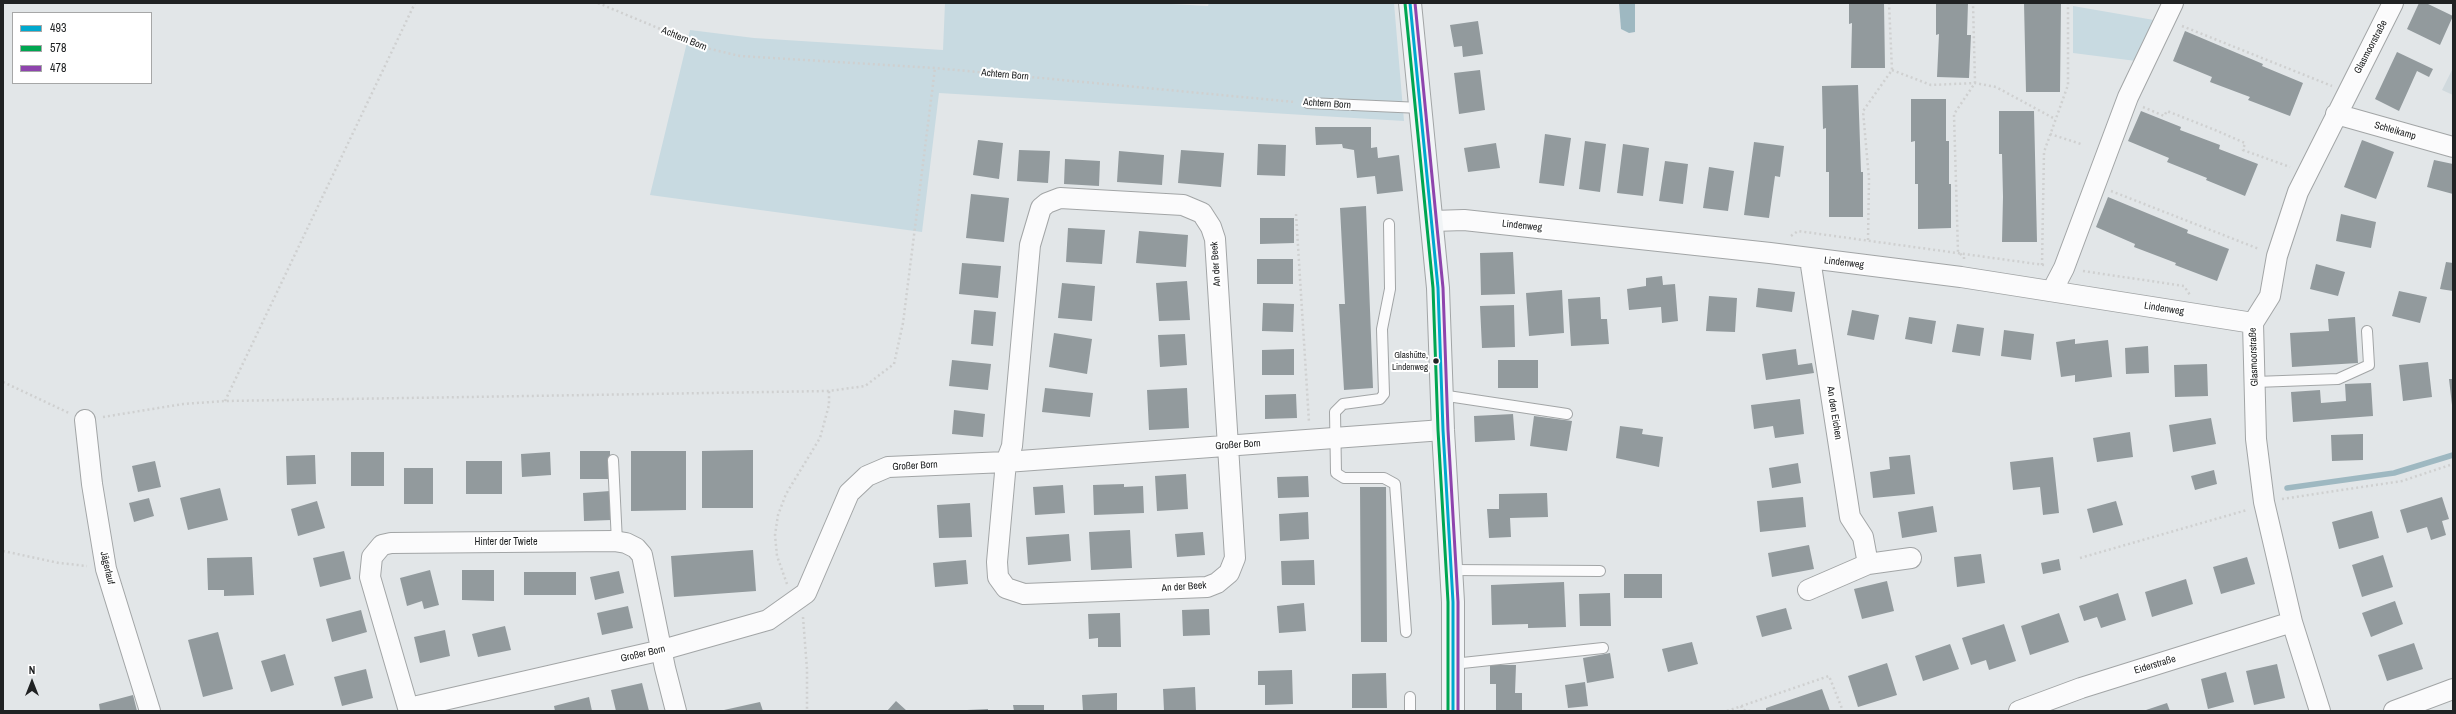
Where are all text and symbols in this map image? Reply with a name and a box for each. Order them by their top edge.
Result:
legend [12,12,152,84]
street label: Glasmoorstraße [2352,18,2390,76]
text: 493 [50,20,66,36]
street label: Achtern Born [660,24,708,54]
text: 578 [50,40,66,56]
text: 478 [50,60,66,76]
street label: Achtern Born [981,67,1029,83]
street label: Achtern Born [1303,96,1351,112]
street label: Schleikamp [2373,119,2417,143]
street label: Lindenweg [1501,218,1543,234]
street label: An der Beek [1208,241,1224,287]
street label: Lindenweg [1823,255,1865,271]
street label: Lindenweg [2143,300,2185,318]
street label: Glasmoorstraße [2247,327,2261,387]
place label: Glashütte, Lindenweg [1392,351,1428,372]
marker: Glashütte, Lindenweg [1431,356,1441,366]
street label: An den Eichen [1824,385,1844,441]
street label: Großer Born [1215,437,1261,453]
street label: Großer Born [892,459,938,473]
street label: Hinter der Twiete [475,536,537,548]
street label: Jägerlauf [97,550,117,586]
street label: An der Beek [1161,579,1207,595]
street label: Großer Born [619,643,667,665]
street label: Eiderstraße [2133,653,2177,677]
north arrow [12,662,52,702]
text: N [29,663,35,677]

